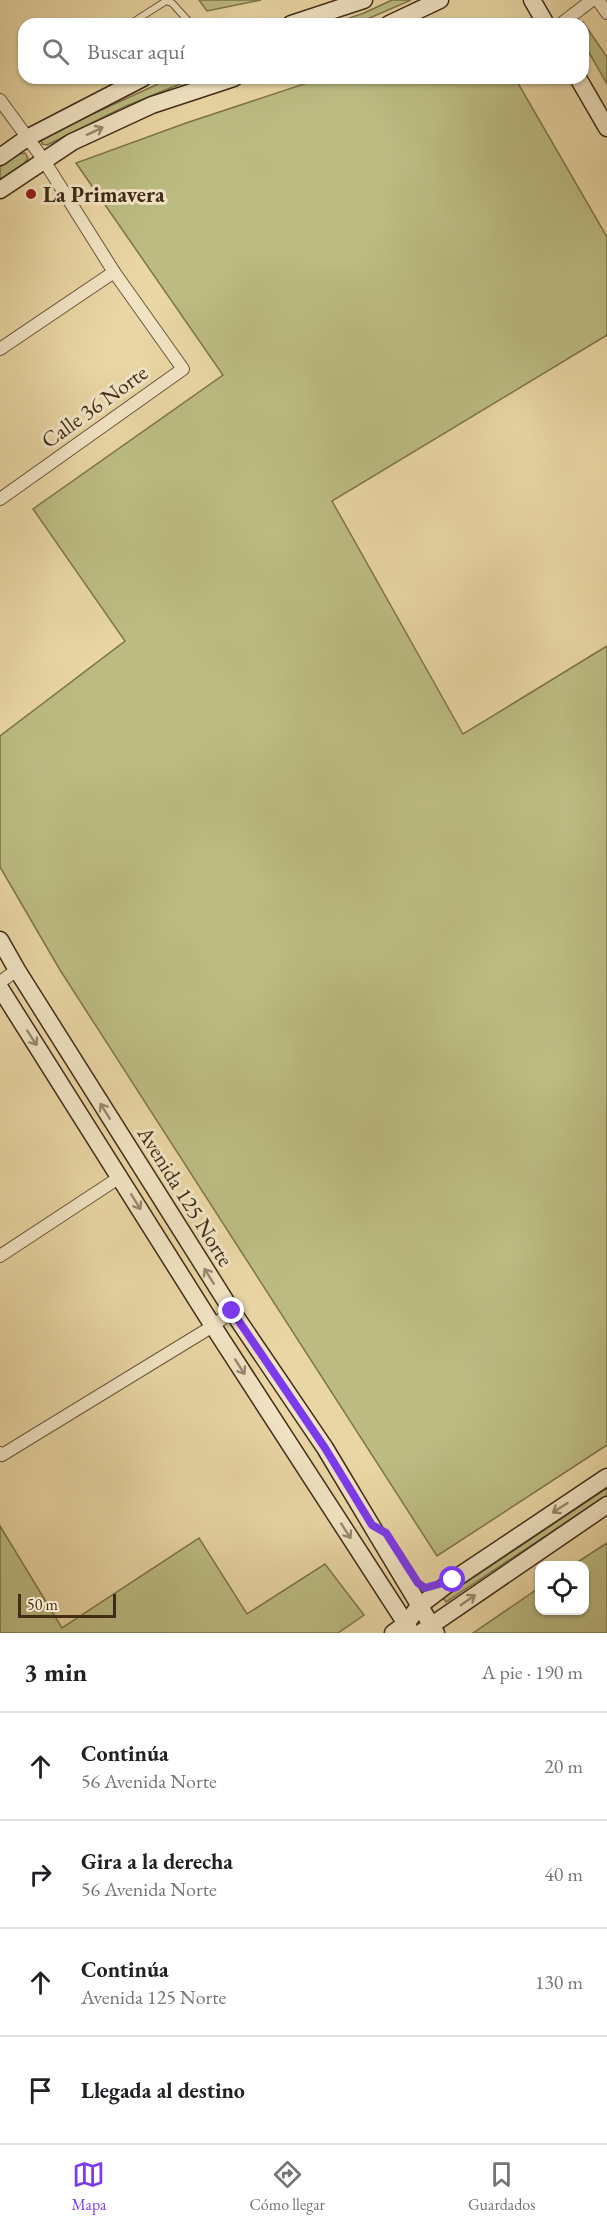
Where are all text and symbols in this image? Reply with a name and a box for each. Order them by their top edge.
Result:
search box [18,18,589,84]
icon: search [39,35,72,68]
text: Buscar aquí [87,37,185,66]
one-way arrow [85,125,103,137]
place label: La Primavera [43,180,165,209]
marker: La Primavera [24,187,38,201]
street label: Calle 36 Norte [35,358,154,455]
one-way arrow [26,1029,38,1046]
one-way arrow [99,1103,111,1120]
street label: Avenida 125 Norte [130,1120,240,1272]
one-way arrow [131,1193,143,1210]
one-way arrow [203,1268,215,1285]
route end [218,1297,244,1323]
one-way arrow [234,1359,246,1375]
one-way arrow [552,1502,569,1514]
one-way arrow [340,1522,352,1539]
map controls [535,1561,589,1615]
button: locate [535,1561,589,1615]
route start [439,1566,465,1592]
scale bar [18,1591,116,1618]
text: 50 m [27,1594,58,1615]
one-way arrow [459,1594,475,1606]
text: 3 min [24,1655,87,1689]
text: A pie · 190 m [482,1659,583,1685]
text: Continúa [81,1739,169,1768]
icon: ahead [24,1750,57,1783]
text: 20 m [544,1753,583,1779]
text: 56 Avenida Norte [81,1768,217,1794]
text: Gira a la derecha [81,1847,233,1876]
icon: right [24,1858,57,1891]
text: 40 m [544,1861,583,1887]
text: 56 Avenida Norte [81,1876,217,1902]
text: Continúa [81,1955,169,1984]
icon: ahead [24,1966,57,1999]
text: 130 m [535,1969,583,1995]
text: Avenida 125 Norte [81,1984,226,2010]
icon: arrive [24,2074,57,2107]
text: Llegada al destino [81,2076,245,2105]
tab: Mapa [72,2158,106,2215]
tab: Cómo llegar [249,2158,325,2215]
tab: Guardados [468,2158,535,2215]

